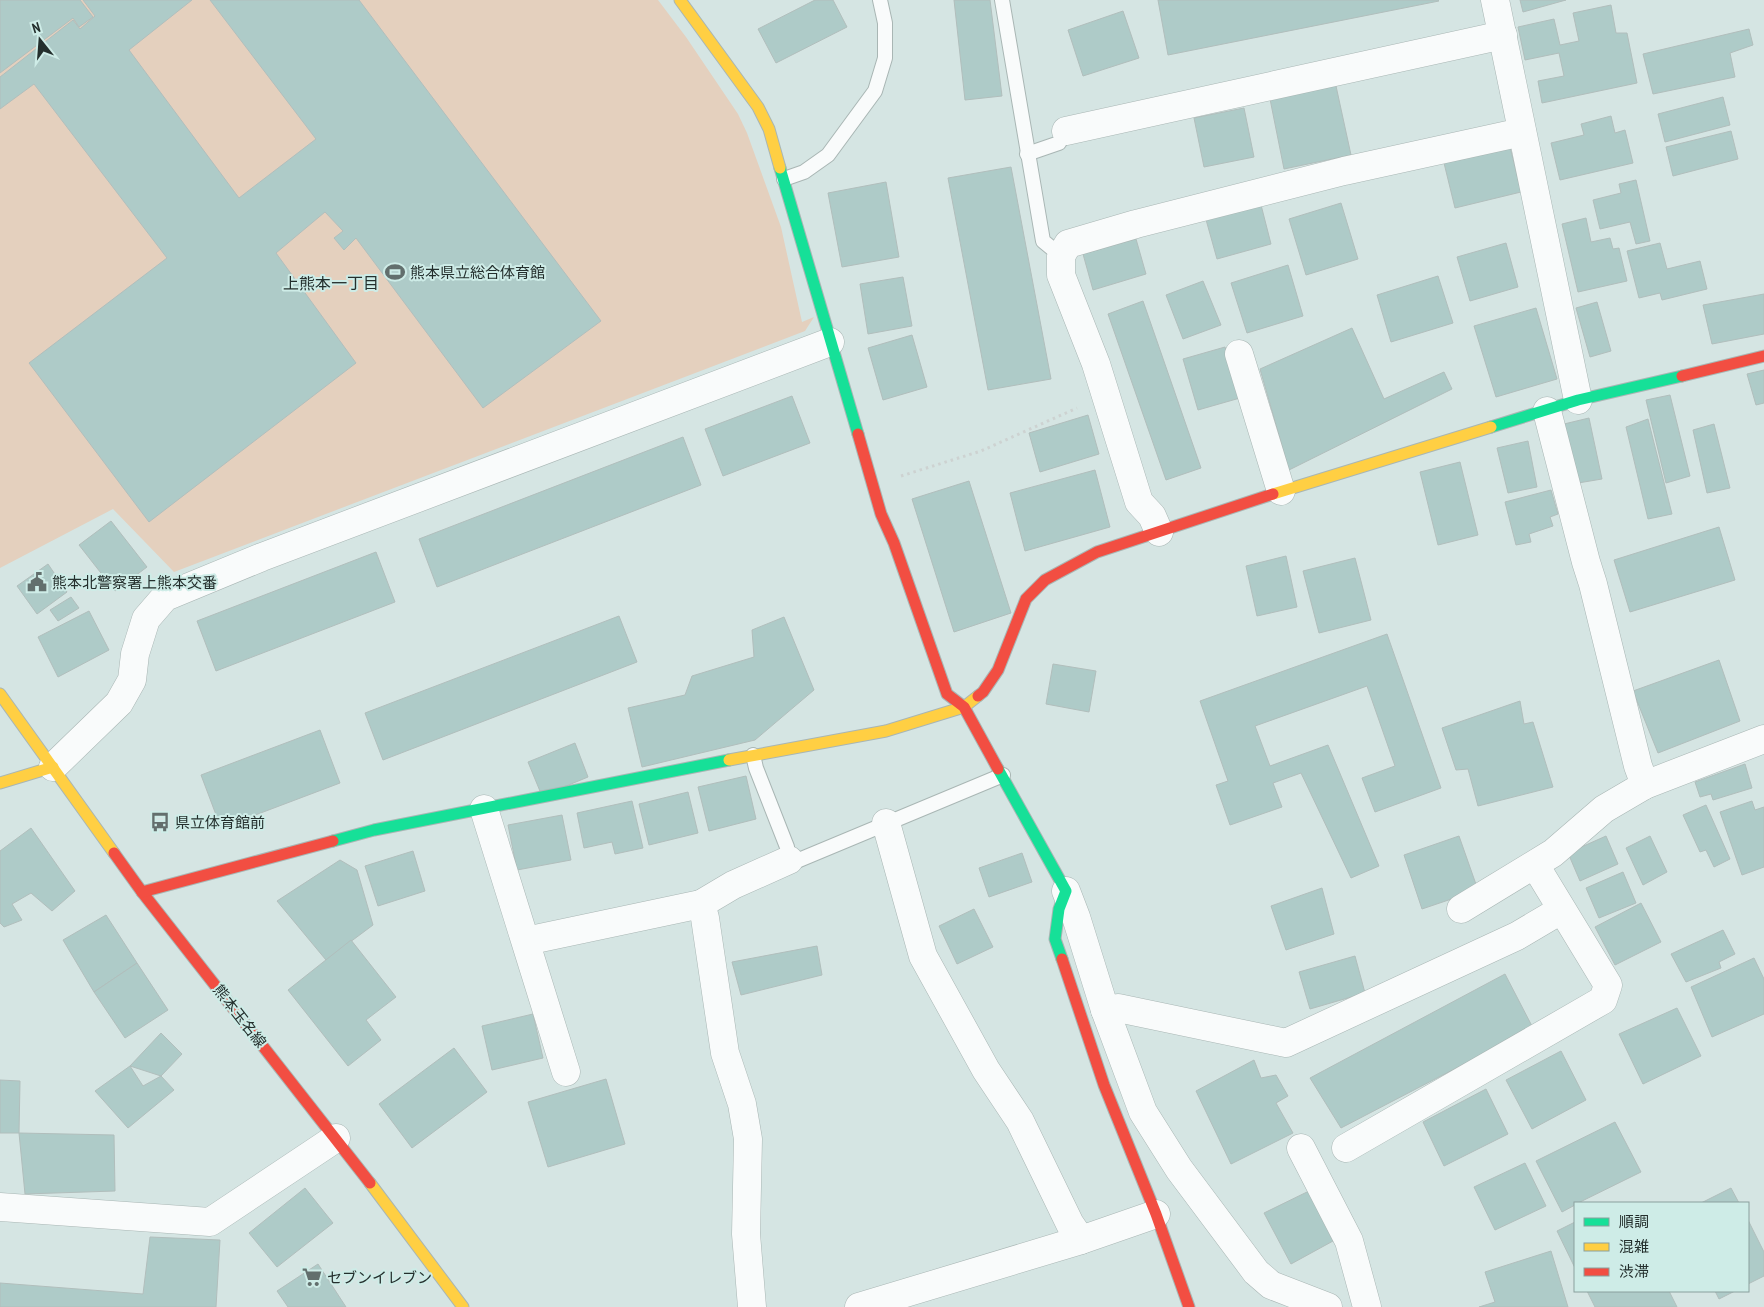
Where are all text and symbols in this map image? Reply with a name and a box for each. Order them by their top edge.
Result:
north arrow [15,15,65,65]
text: N [30,18,42,37]
sports icon: 熊本県立総合体育館 [384,261,406,283]
place label: 熊本県立総合体育館 [410,263,545,282]
district label: 上熊本一丁目 [283,273,379,293]
public building icon: 熊本北警察署上熊本交番 [26,571,48,593]
place label: 熊本北警察署上熊本交番 [52,573,217,592]
bus stop icon: 県立体育館前 [149,811,171,833]
place label: 県立体育館前 [175,813,265,832]
street label: 熊本玉名線 [209,981,271,1051]
legend [1574,1202,1749,1292]
text: 順調 [1619,1212,1649,1231]
text: 混雑 [1619,1237,1649,1256]
text: 渋滞 [1619,1262,1649,1281]
supermarket icon: セブンイレブン [301,1266,323,1288]
place label: セブンイレブン [327,1268,432,1287]

